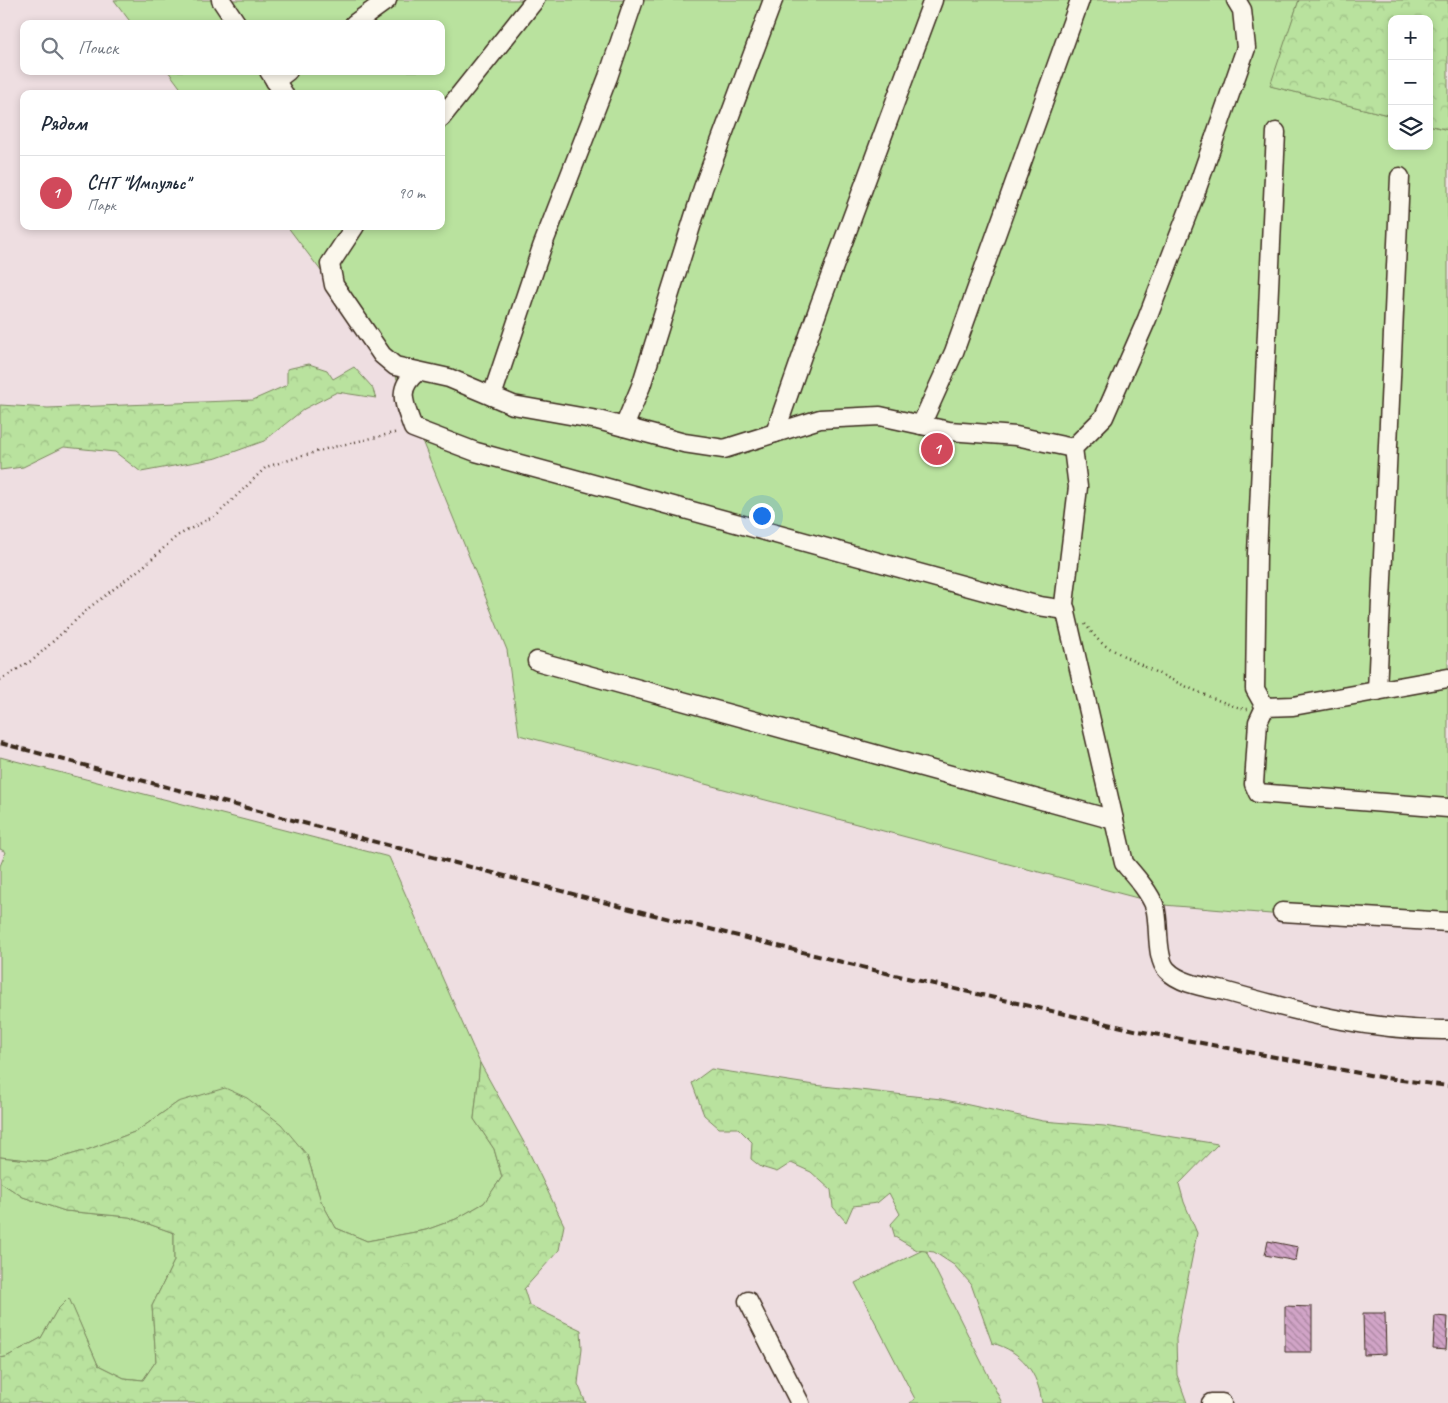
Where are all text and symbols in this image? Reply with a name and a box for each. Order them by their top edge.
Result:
map controls [1388,15,1433,150]
button: + [1388,15,1433,60]
search box [20,20,445,75]
icon: search [38,34,66,62]
text: Поиск [78,36,118,60]
button: − [1388,60,1433,105]
button: layers [1388,105,1433,150]
text: Рядом [40,110,87,136]
text: СНТ "Импульс" [87,171,190,195]
text: 1 [52,183,60,203]
text: 90 m [398,183,425,203]
text: Парк [87,195,116,215]
pin: 1 [921,430,953,468]
your location [749,503,775,529]

